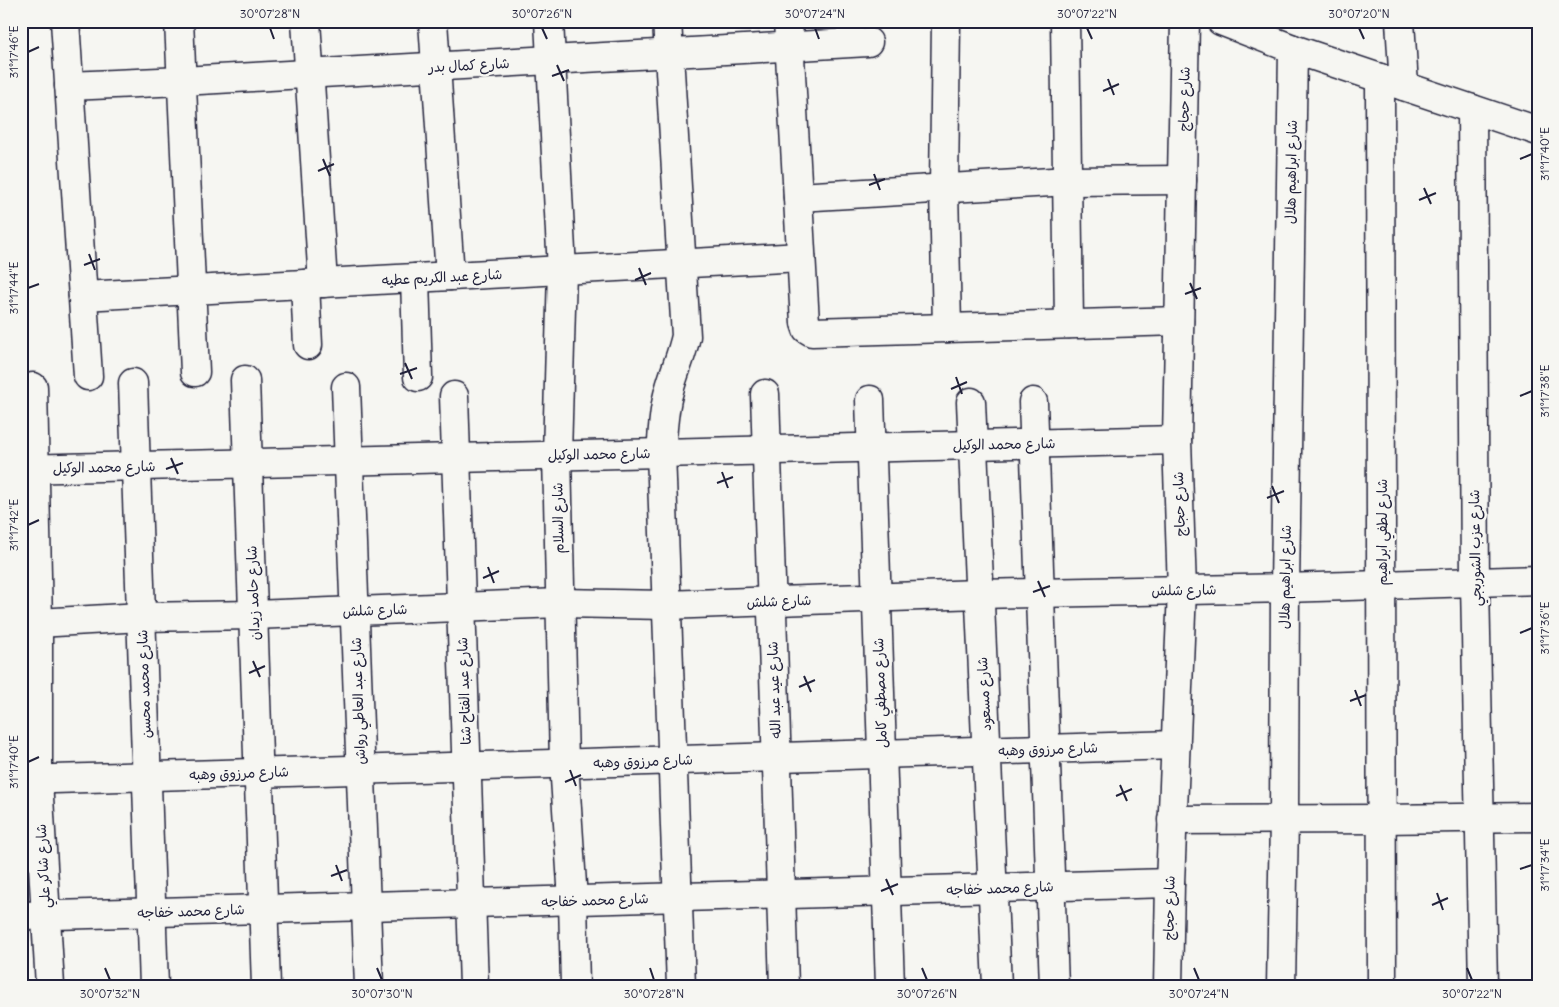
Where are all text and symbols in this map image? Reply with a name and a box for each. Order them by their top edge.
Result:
text: 30°07'28"N [240,6,300,21]
text: 30°07'26"N [512,6,572,21]
text: 30°07'24"N [785,6,845,21]
text: 30°07'22"N [1057,6,1117,21]
text: 30°07'20"N [1328,6,1390,21]
text: 31°17'46"E [6,25,21,79]
street label: شارع كمال بدر [427,54,510,77]
street label: شارع حجاج [1174,66,1195,132]
street label: شارع ابراهيم هلال [1281,120,1303,224]
text: 31°17'40"E [1537,127,1552,181]
text: 31°17'44"E [6,261,21,315]
street label: شارع عبد الكريم عطيه [381,265,503,291]
text: 31°17'38"E [1537,364,1552,418]
street label: شارع محمد الوكيل [952,434,1056,455]
street label: شارع محمد الوكيل [547,444,651,465]
street label: شارع محمد الوكيل [52,457,156,478]
street label: شارع حجاج [1169,471,1190,537]
street label: شارع لطفي ابراهيم [1373,479,1395,585]
street label: شارع السلام [548,482,570,554]
street label: شارع عزب الشوربجي [1465,489,1489,607]
text: 31°17'42"E [6,499,21,551]
street label: شارع ابراهيم هلال [1275,525,1297,629]
street label: شارع حامد زيدان [242,545,265,641]
street label: شارع شلش [1151,580,1217,601]
street label: شارع شلش [746,591,812,612]
street label: شارع شلش [342,600,408,621]
text: 31°17'36"E [1537,601,1552,655]
street label: شارع محمد محسن [133,629,156,739]
street label: شارع عبد العاطي رواش [347,637,373,765]
street label: شارع عبد الفتاح شتا [453,637,476,745]
street label: شارع مصطفي كامل [869,637,895,748]
street label: شارع عيد عبد الله [763,641,786,739]
street label: شارع مسعود [973,656,996,732]
text: 31°17'40"E [6,735,21,789]
street label: شارع مرزوق وهبه [998,738,1098,761]
street label: شارع مرزوق وهبه [593,750,693,773]
street label: شارع مرزوق وهبه [189,762,289,785]
street label: شارع شاكر علي [32,823,58,909]
text: 31°17'34"E [1537,838,1552,892]
street label: شارع حجاج [1159,875,1180,941]
street label: شارع محمد خفاجه [946,877,1054,900]
street label: شارع محمد خفاجه [541,889,649,912]
street label: شارع محمد خفاجه [137,900,245,923]
text: 30°07'32"N [80,986,140,1001]
text: 30°07'30"N [351,986,413,1001]
text: 30°07'28"N [624,986,684,1001]
text: 30°07'26"N [897,986,957,1001]
text: 30°07'24"N [1169,986,1229,1001]
text: 30°07'22"N [1442,986,1502,1001]

